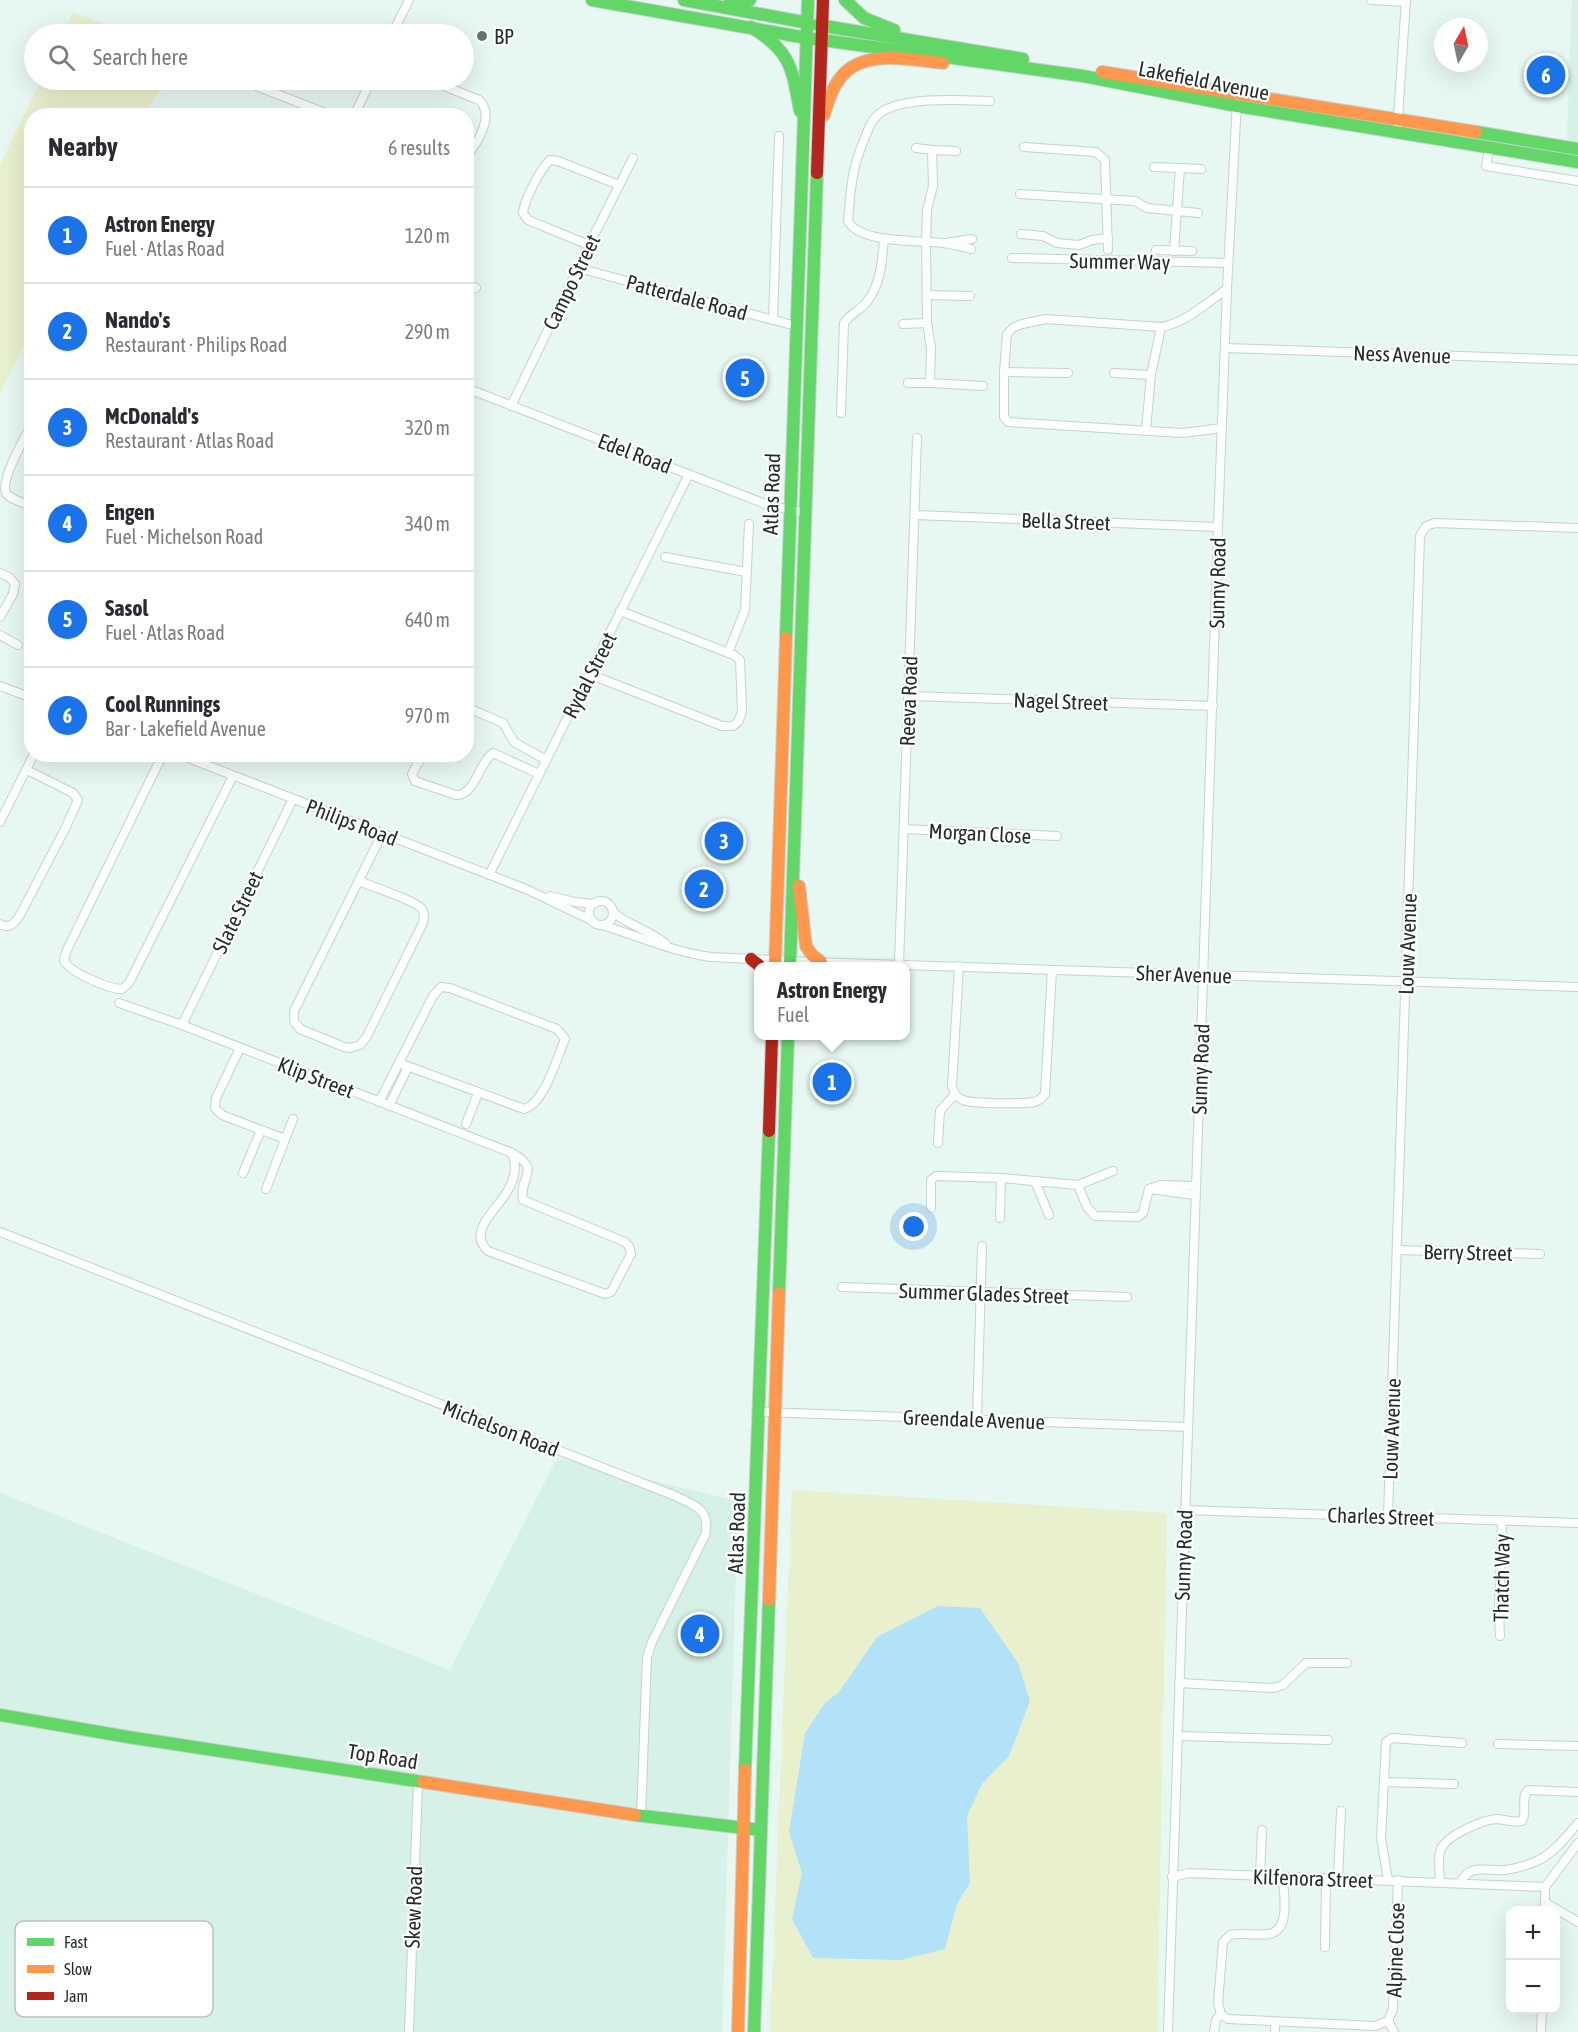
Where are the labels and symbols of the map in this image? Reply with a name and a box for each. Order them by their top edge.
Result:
north arrow [1434,18,1488,72]
place label: BP [494,24,514,48]
marker: BP [475,29,489,43]
pin: 6 [1526,52,1566,98]
street label: Lakefield Avenue [1137,56,1271,104]
street label: Campo Street [538,230,604,334]
street label: Summer Way [1069,248,1171,274]
street label: Patterdale Road [624,269,750,325]
street label: Ness Avenue [1353,340,1451,368]
pin: 5 [726,356,764,400]
street label: Edel Road [595,428,675,478]
street label: Atlas Road [758,453,784,535]
street label: Bella Street [1021,507,1111,535]
street label: Sunny Road [1204,537,1230,629]
street label: Rydal Street [557,628,621,722]
street label: Reeva Road [894,655,922,747]
street label: Nagel Street [1013,687,1109,715]
street label: Philips Road [303,794,401,850]
pin: 3 [704,818,744,864]
street label: Morgan Close [928,818,1032,848]
pin: 2 [684,866,724,912]
street label: Slate Street [207,867,267,957]
street label: Louw Avenue [1393,893,1421,995]
street label: Sher Avenue [1136,960,1232,988]
street label: Sunny Road [1186,1023,1214,1115]
street label: Klip Street [275,1052,357,1102]
pin: 1 [812,1060,852,1104]
your location [899,1212,928,1241]
street label: Berry Street [1423,1239,1513,1265]
street label: Summer Glades Street [899,1278,1069,1308]
street label: Louw Avenue [1377,1378,1405,1480]
street label: Michelson Road [440,1395,562,1461]
street label: Greendale Avenue [903,1405,1045,1433]
street label: Atlas Road [723,1492,749,1574]
street label: Charles Street [1327,1502,1435,1530]
street label: Sunny Road [1169,1509,1197,1601]
street label: Thatch Way [1488,1533,1514,1622]
pin: 4 [680,1612,720,1656]
street label: Top Road [346,1739,420,1773]
street label: Kilfenora Street [1252,1864,1374,1892]
street label: Skew Road [400,1865,426,1949]
street label: Alpine Close [1381,1902,1409,1998]
legend [15,1921,213,2017]
text: Fast [64,1933,88,1951]
text: Slow [64,1960,92,1978]
text: Jam [64,1987,88,2005]

